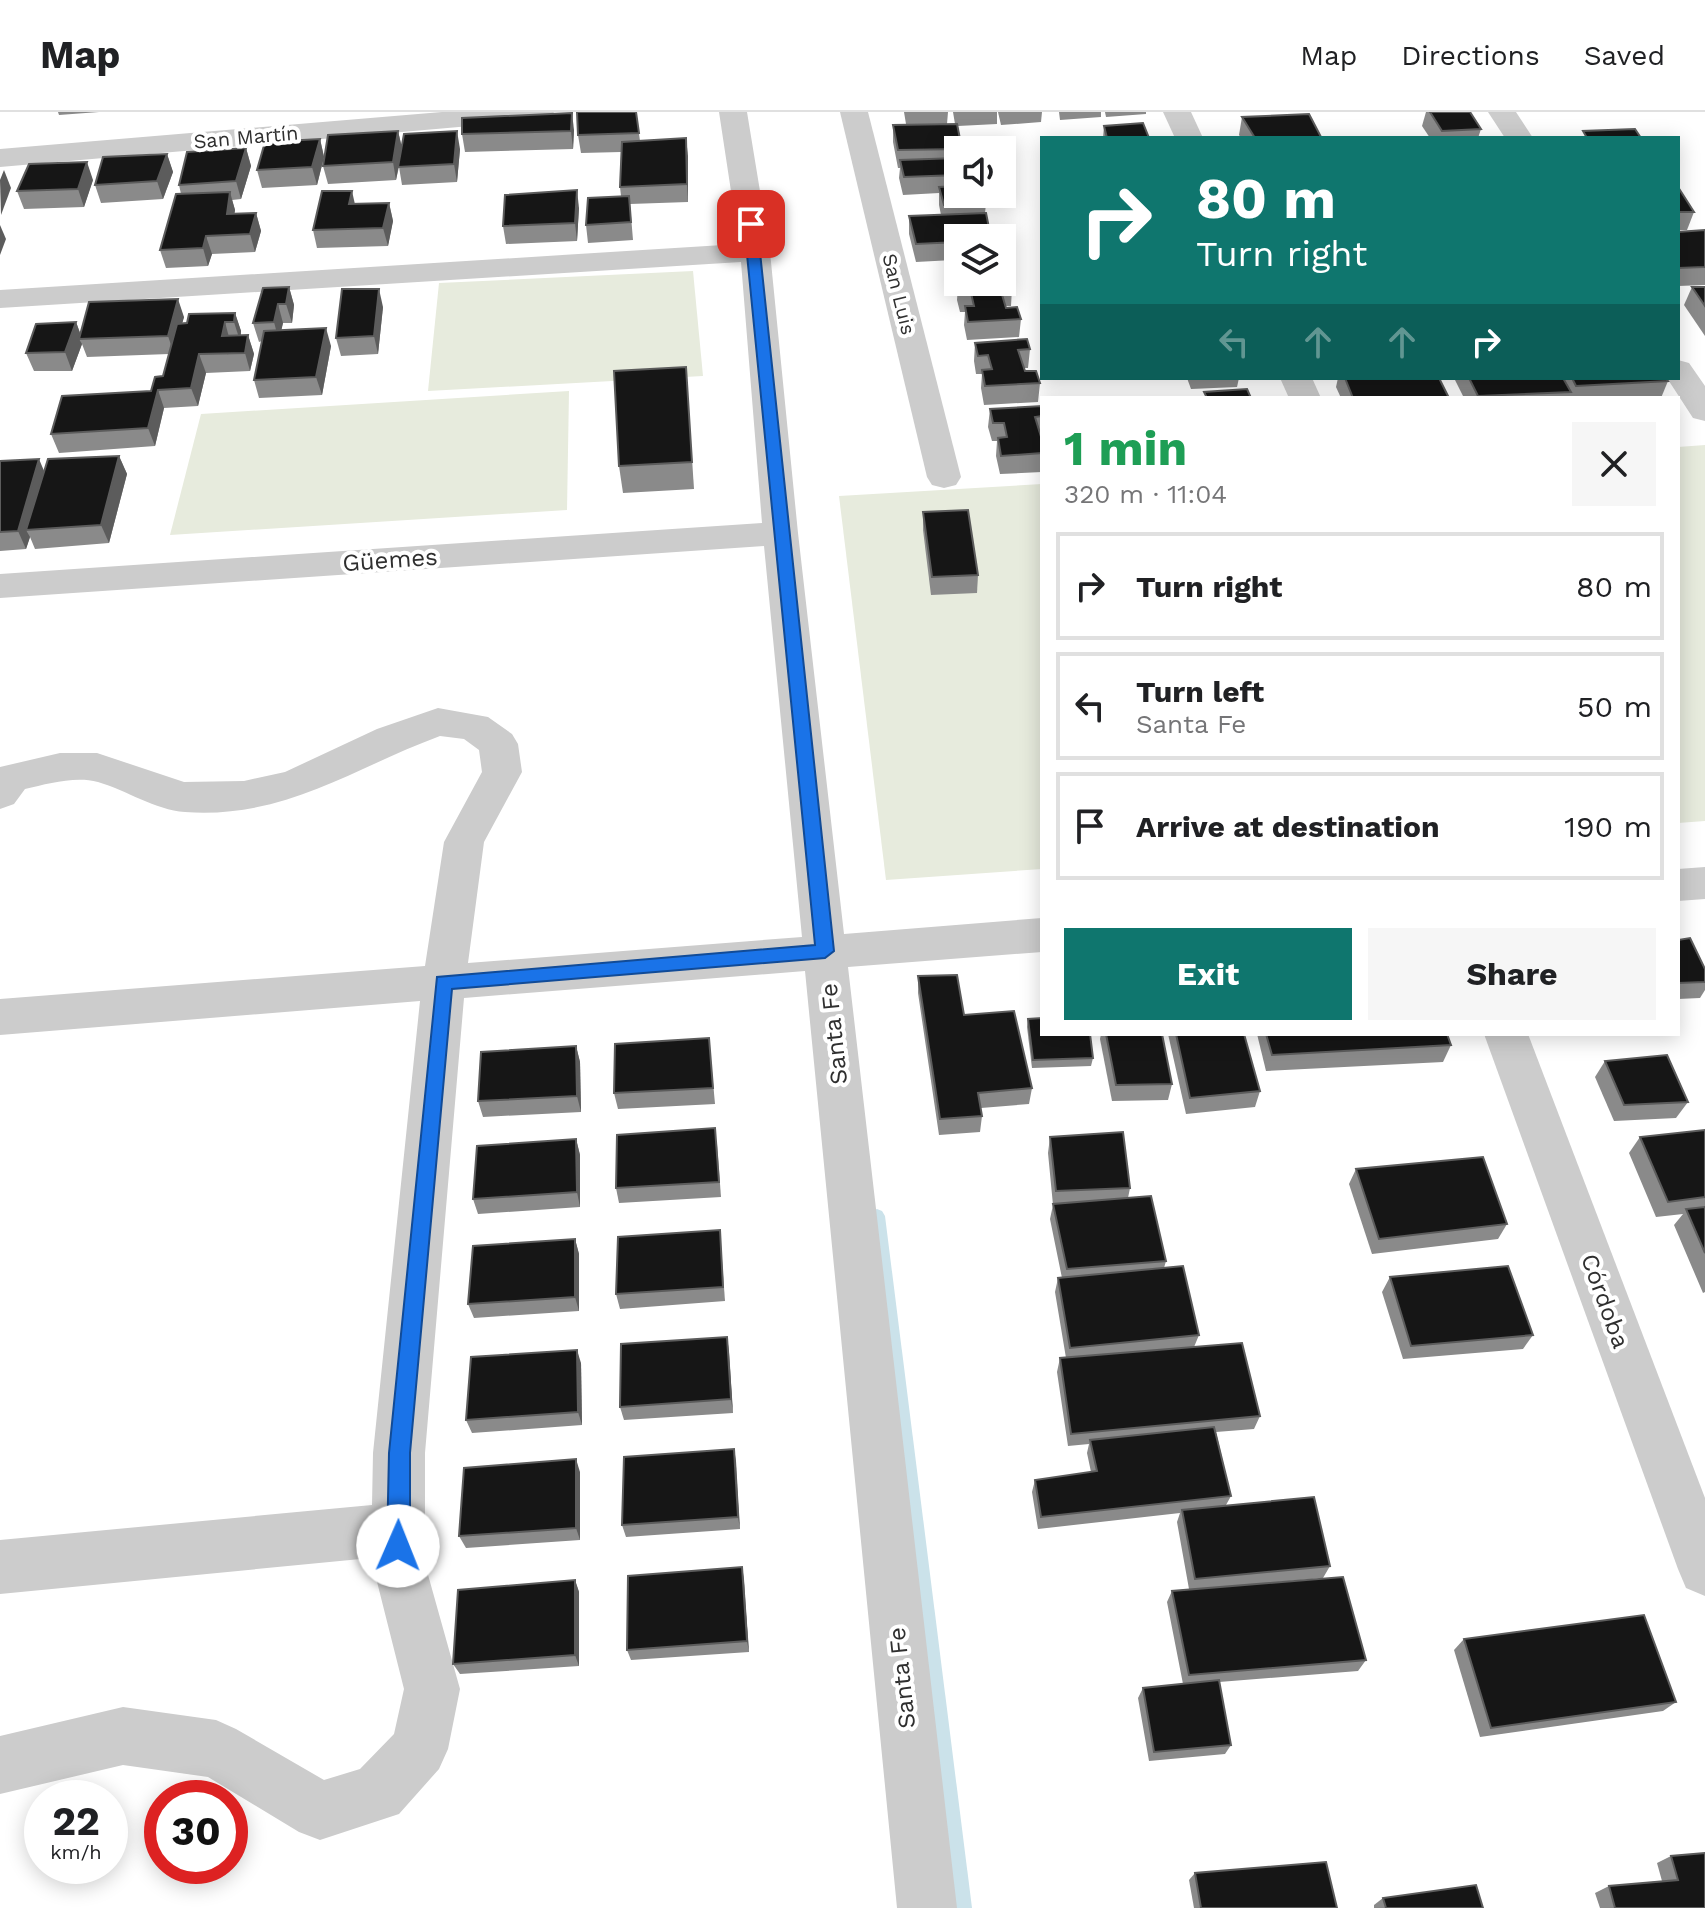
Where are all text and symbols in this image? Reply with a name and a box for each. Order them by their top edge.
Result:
text: Map [40,33,120,77]
text: Map [1300,39,1357,72]
text: Directions [1401,39,1540,72]
text: Saved [1584,39,1665,72]
street label: San Martín [193,120,299,154]
map controls [944,136,1016,296]
button: sound [944,136,1016,208]
text: 80 m [1196,166,1336,232]
icon: right [1064,168,1168,272]
pin [717,190,785,258]
icon: arrive [729,202,773,246]
button: layers [944,224,1016,296]
text: Turn right [1196,233,1367,275]
street label: San Luis [877,251,921,337]
icon: left [1212,320,1256,364]
icon: ahead [1296,320,1340,364]
icon: ahead [1380,320,1424,364]
icon: right [1464,320,1508,364]
text: 1 min [1064,420,1187,477]
button: close [1572,422,1656,506]
text: 320 m · 11:04 [1064,479,1227,509]
street label: Güemes [341,543,439,577]
icon: right [1068,564,1112,608]
text: Turn right [1136,569,1282,604]
text: 80 m [1576,569,1652,604]
text: Turn left [1136,674,1264,709]
icon: left [1068,684,1112,728]
text: 50 m [1577,689,1652,724]
text: Santa Fe [1136,709,1246,739]
icon: arrive [1068,804,1112,848]
text: Arrive at destination [1136,809,1440,844]
text: 190 m [1564,809,1652,844]
button: Exit [1064,928,1352,1020]
button: Share [1368,928,1656,1020]
street label: Santa Fe [815,982,853,1086]
street label: Córdoba [1575,1250,1635,1352]
position arrow [356,1504,440,1588]
street label: Santa Fe [883,1626,921,1730]
speed limit sign: 30 [144,1780,248,1884]
text: 22 [52,1798,100,1845]
text: km/h [50,1840,102,1864]

